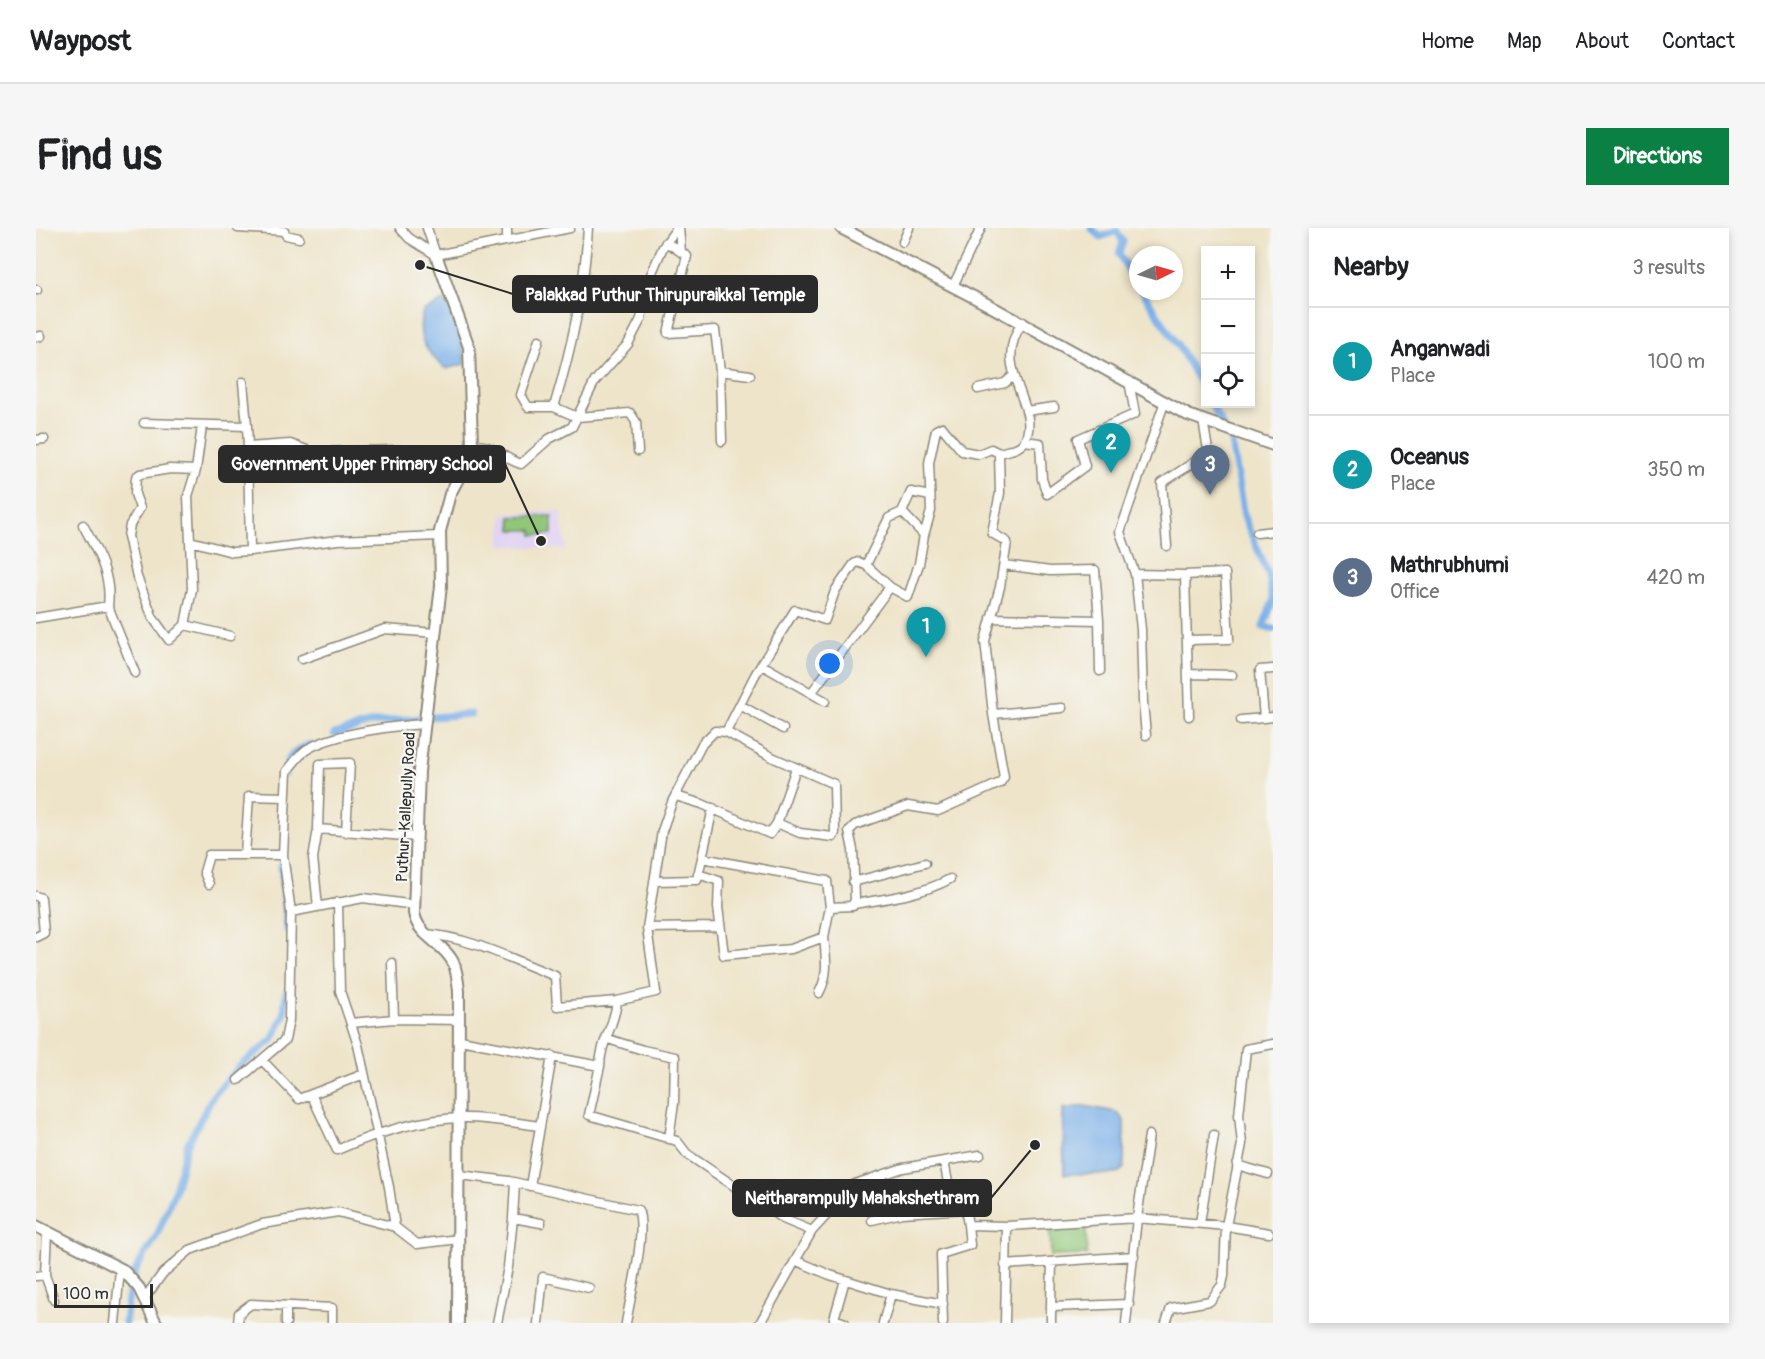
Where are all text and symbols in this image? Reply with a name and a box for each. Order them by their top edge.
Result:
text: Waypost [30,24,131,59]
text: Home [1421,28,1474,55]
text: Map [1507,28,1542,55]
text: About [1575,28,1629,55]
text: Contact [1662,28,1735,55]
button: Directions [1586,128,1729,185]
text: Find us [36,130,162,182]
north arrow [1129,246,1183,300]
map controls [1201,246,1255,408]
button: + [1201,246,1255,300]
text: Nearby [1333,251,1409,283]
text: 3 results [1633,255,1705,280]
callout: Palakkad Puthur Thirupuraikkal Temple [513,276,817,312]
text: Palakkad Puthur Thirupuraikkal Temple [525,284,806,307]
button: − [1201,300,1255,354]
text: Anganwadi [1390,335,1490,363]
text: 1 [1349,349,1356,374]
text: 100 m [1648,349,1705,374]
button: locate [1201,354,1255,408]
text: Place [1390,363,1435,388]
pin: 2 [1092,424,1130,473]
text: Oceanus [1390,443,1469,471]
callout: Government Upper Primary School [219,446,505,482]
pin: 3 [1190,446,1230,495]
text: Government Upper Primary School [231,453,493,476]
text: 2 [1347,457,1358,482]
text: 350 m [1647,457,1705,482]
text: Place [1390,471,1435,496]
text: Mathrubhumi [1390,551,1509,579]
text: 3 [1347,565,1358,590]
text: 420 m [1646,565,1705,590]
text: Office [1390,579,1439,604]
pin: 1 [906,608,946,657]
your location [815,649,844,678]
street label: Puthur-Kallepully Road [392,731,420,883]
callout: Neitharampully Mahakshethram [733,1180,991,1216]
text: Neitharampully Mahakshethram [745,1187,979,1210]
scale bar [54,1281,153,1308]
text: 100 m [63,1284,109,1304]

